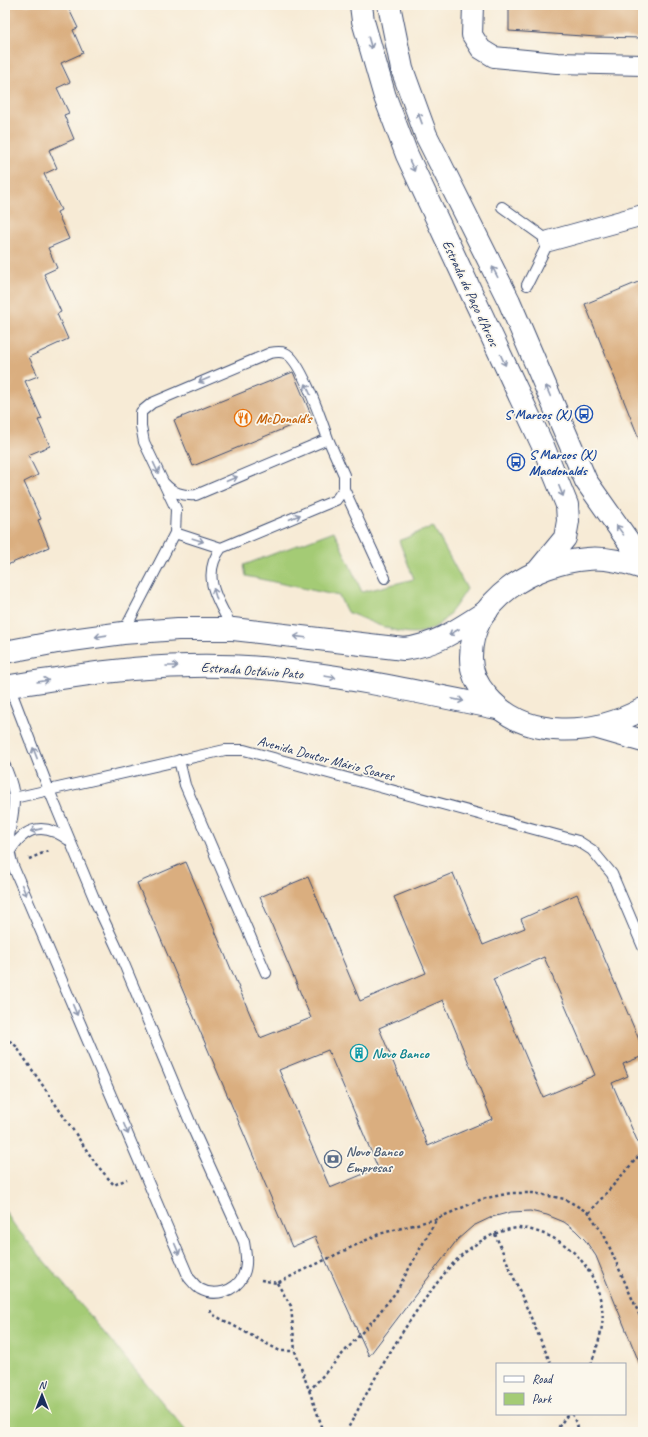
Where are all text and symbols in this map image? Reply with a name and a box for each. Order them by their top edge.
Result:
one-way arrow [366,36,374,49]
one-way arrow [416,111,423,124]
one-way arrow [409,159,416,171]
street label: Estrada de Paço d'Arcos [439,238,503,350]
one-way arrow [491,266,498,278]
one-way arrow [499,353,507,365]
one-way arrow [199,377,211,385]
one-way arrow [304,383,311,395]
one-way arrow [544,385,551,397]
bus stop icon: S Marcos (X) [574,404,594,424]
place label: S Marcos (X) [504,406,572,423]
restaurant icon: McDonald's [233,408,253,428]
place label: McDonald's [256,410,314,427]
place label: S Marcos (X) Macdonalds [529,446,597,479]
bus stop icon: S Marcos (X) Macdonalds [506,452,526,472]
one-way arrow [153,462,160,474]
one-way arrow [225,475,237,483]
one-way arrow [558,485,565,497]
one-way arrow [289,513,301,520]
one-way arrow [616,525,624,536]
one-way arrow [192,537,204,545]
one-way arrow [211,588,218,601]
one-way arrow [448,629,460,637]
one-way arrow [95,632,108,640]
one-way arrow [294,633,307,641]
street label: Estrada Octávio Pato [200,658,305,683]
one-way arrow [165,662,178,670]
one-way arrow [323,673,336,681]
one-way arrow [37,677,50,685]
one-way arrow [451,696,464,704]
street label: Avenida Doutor Mário Soares [256,732,397,785]
one-way arrow [30,748,38,760]
one-way arrow [30,827,43,835]
one-way arrow [20,884,28,896]
one-way arrow [71,1003,79,1015]
building icon: Novo Banco [349,1043,369,1063]
place label: Novo Banco [372,1045,430,1062]
one-way arrow [122,1123,130,1135]
place label: Novo Banco Empresas [346,1143,404,1176]
bank icon: Novo Banco Empresas [323,1149,343,1169]
one-way arrow [173,1242,181,1254]
legend [496,1363,626,1415]
text: Road [532,1371,554,1387]
north arrow [22,1375,62,1415]
text: N [39,1378,48,1392]
text: Park [532,1391,553,1407]

